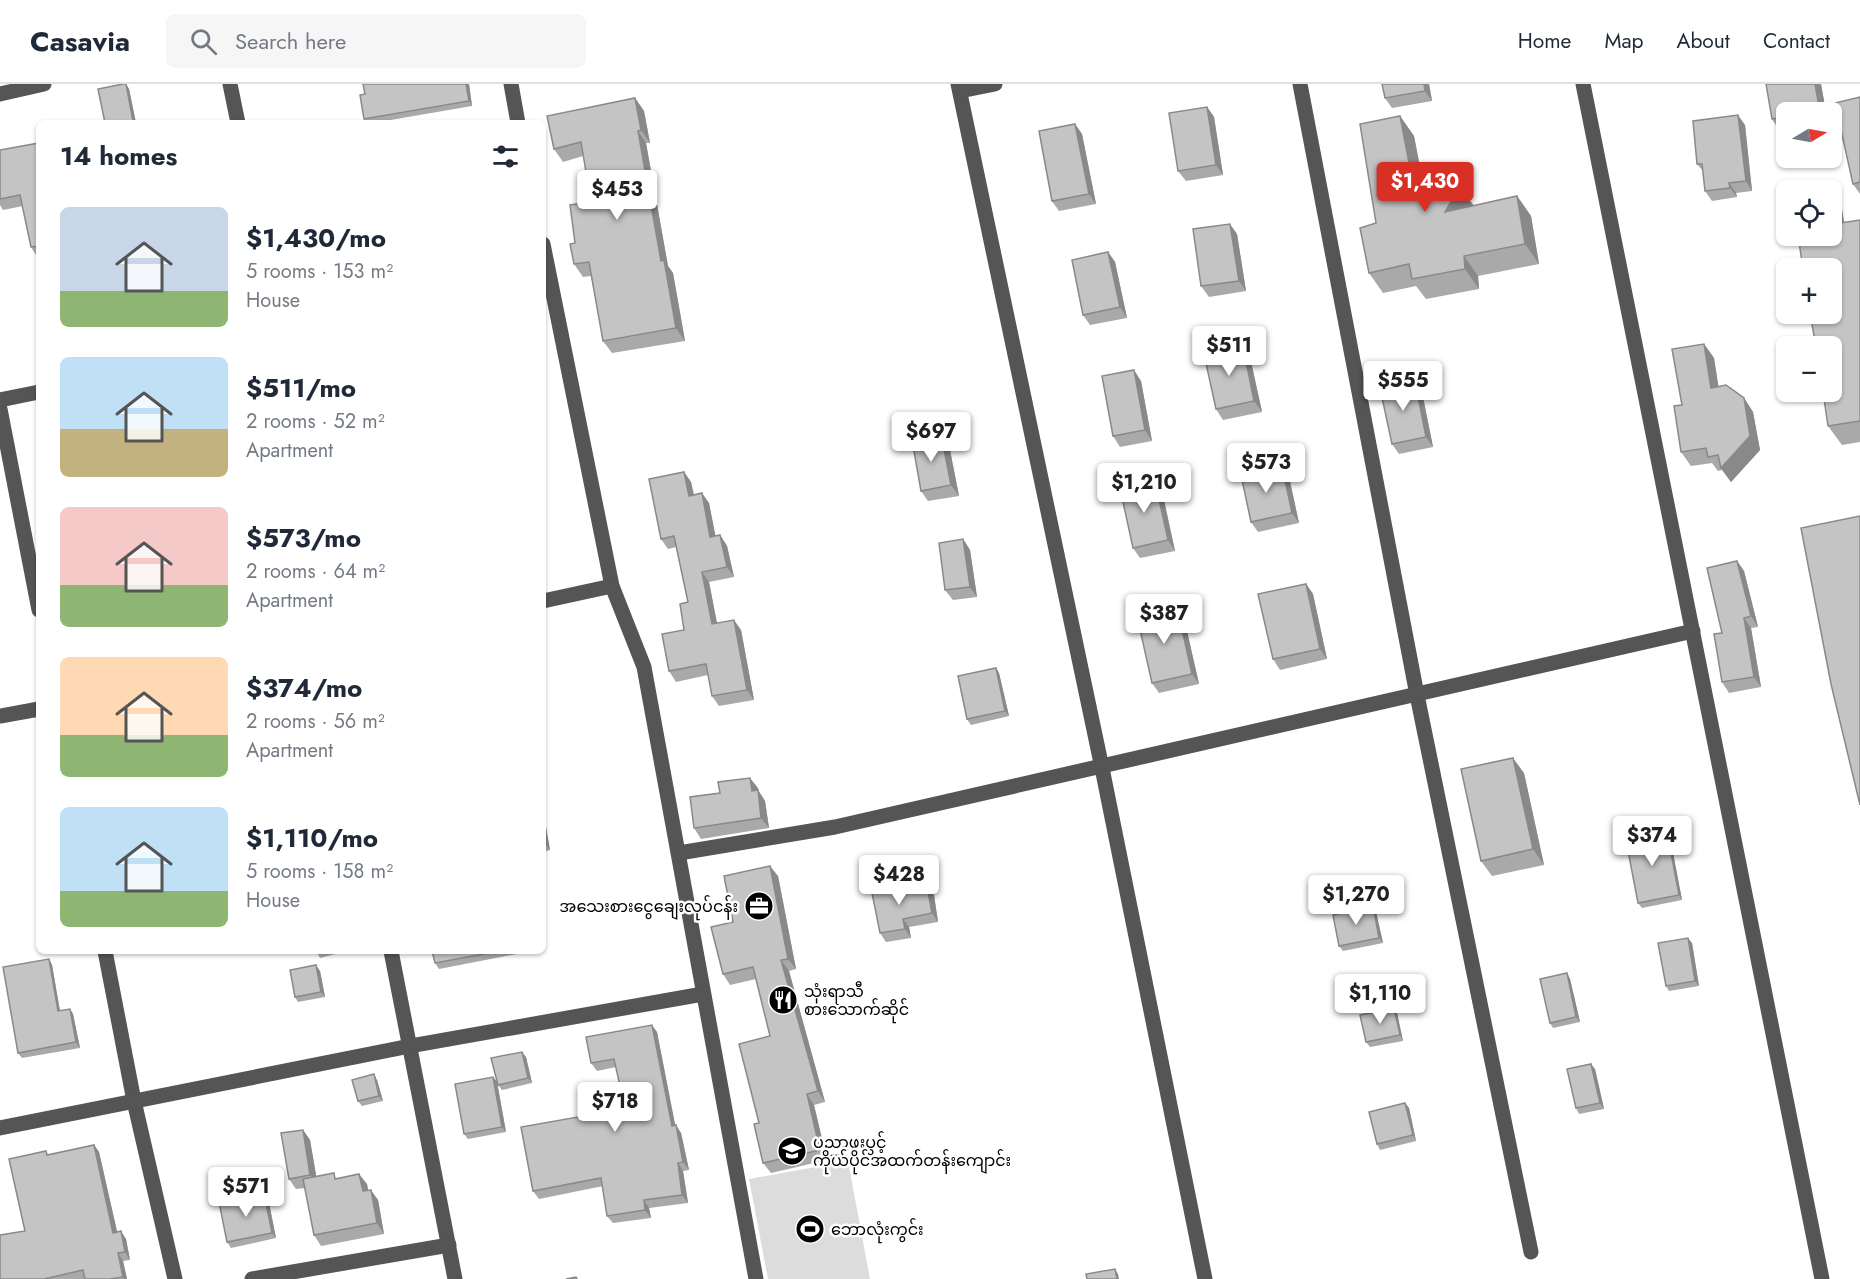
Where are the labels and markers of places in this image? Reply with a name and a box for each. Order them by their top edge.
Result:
pin: $1,430 [1376,162,1474,213]
pin: $453 [581,170,653,221]
pin: $511 [1193,326,1265,377]
pin: $555 [1367,361,1439,412]
pin: $697 [895,412,967,463]
pin: $573 [1230,443,1302,494]
pin: $1,210 [1095,463,1193,514]
pin: $387 [1128,594,1200,645]
pin: $374 [1616,816,1688,867]
pin: $428 [863,855,935,906]
pin: $1,270 [1307,875,1405,926]
office icon: အသေးစားငွေချေးလုပ်ငန်း [743,890,775,922]
place label: အသေးစားငွေချေးလုပ်ငန်း [559,895,738,921]
pin: $1,110 [1331,974,1429,1025]
place label: သုံးရာသီ စားသောက်ဆိုင် [804,980,909,1024]
restaurant icon: သုံးရာသီ စားသောက်ဆိုင် [767,984,799,1016]
pin: $718 [579,1082,651,1133]
place label: ပညာဖူးပွင့် ကိုယ်ပိုင်အထက်တန်းကျောင်း [813,1131,1011,1175]
school or university icon: ပညာဖူးပွင့် ကိုယ်ပိုင်အထက်တန်းကျောင်း [776,1135,808,1167]
pin: $571 [210,1167,282,1218]
sports icon: ဘောလုံးကွင်း [794,1213,826,1245]
place label: ဘောလုံးကွင်း [831,1218,924,1244]

